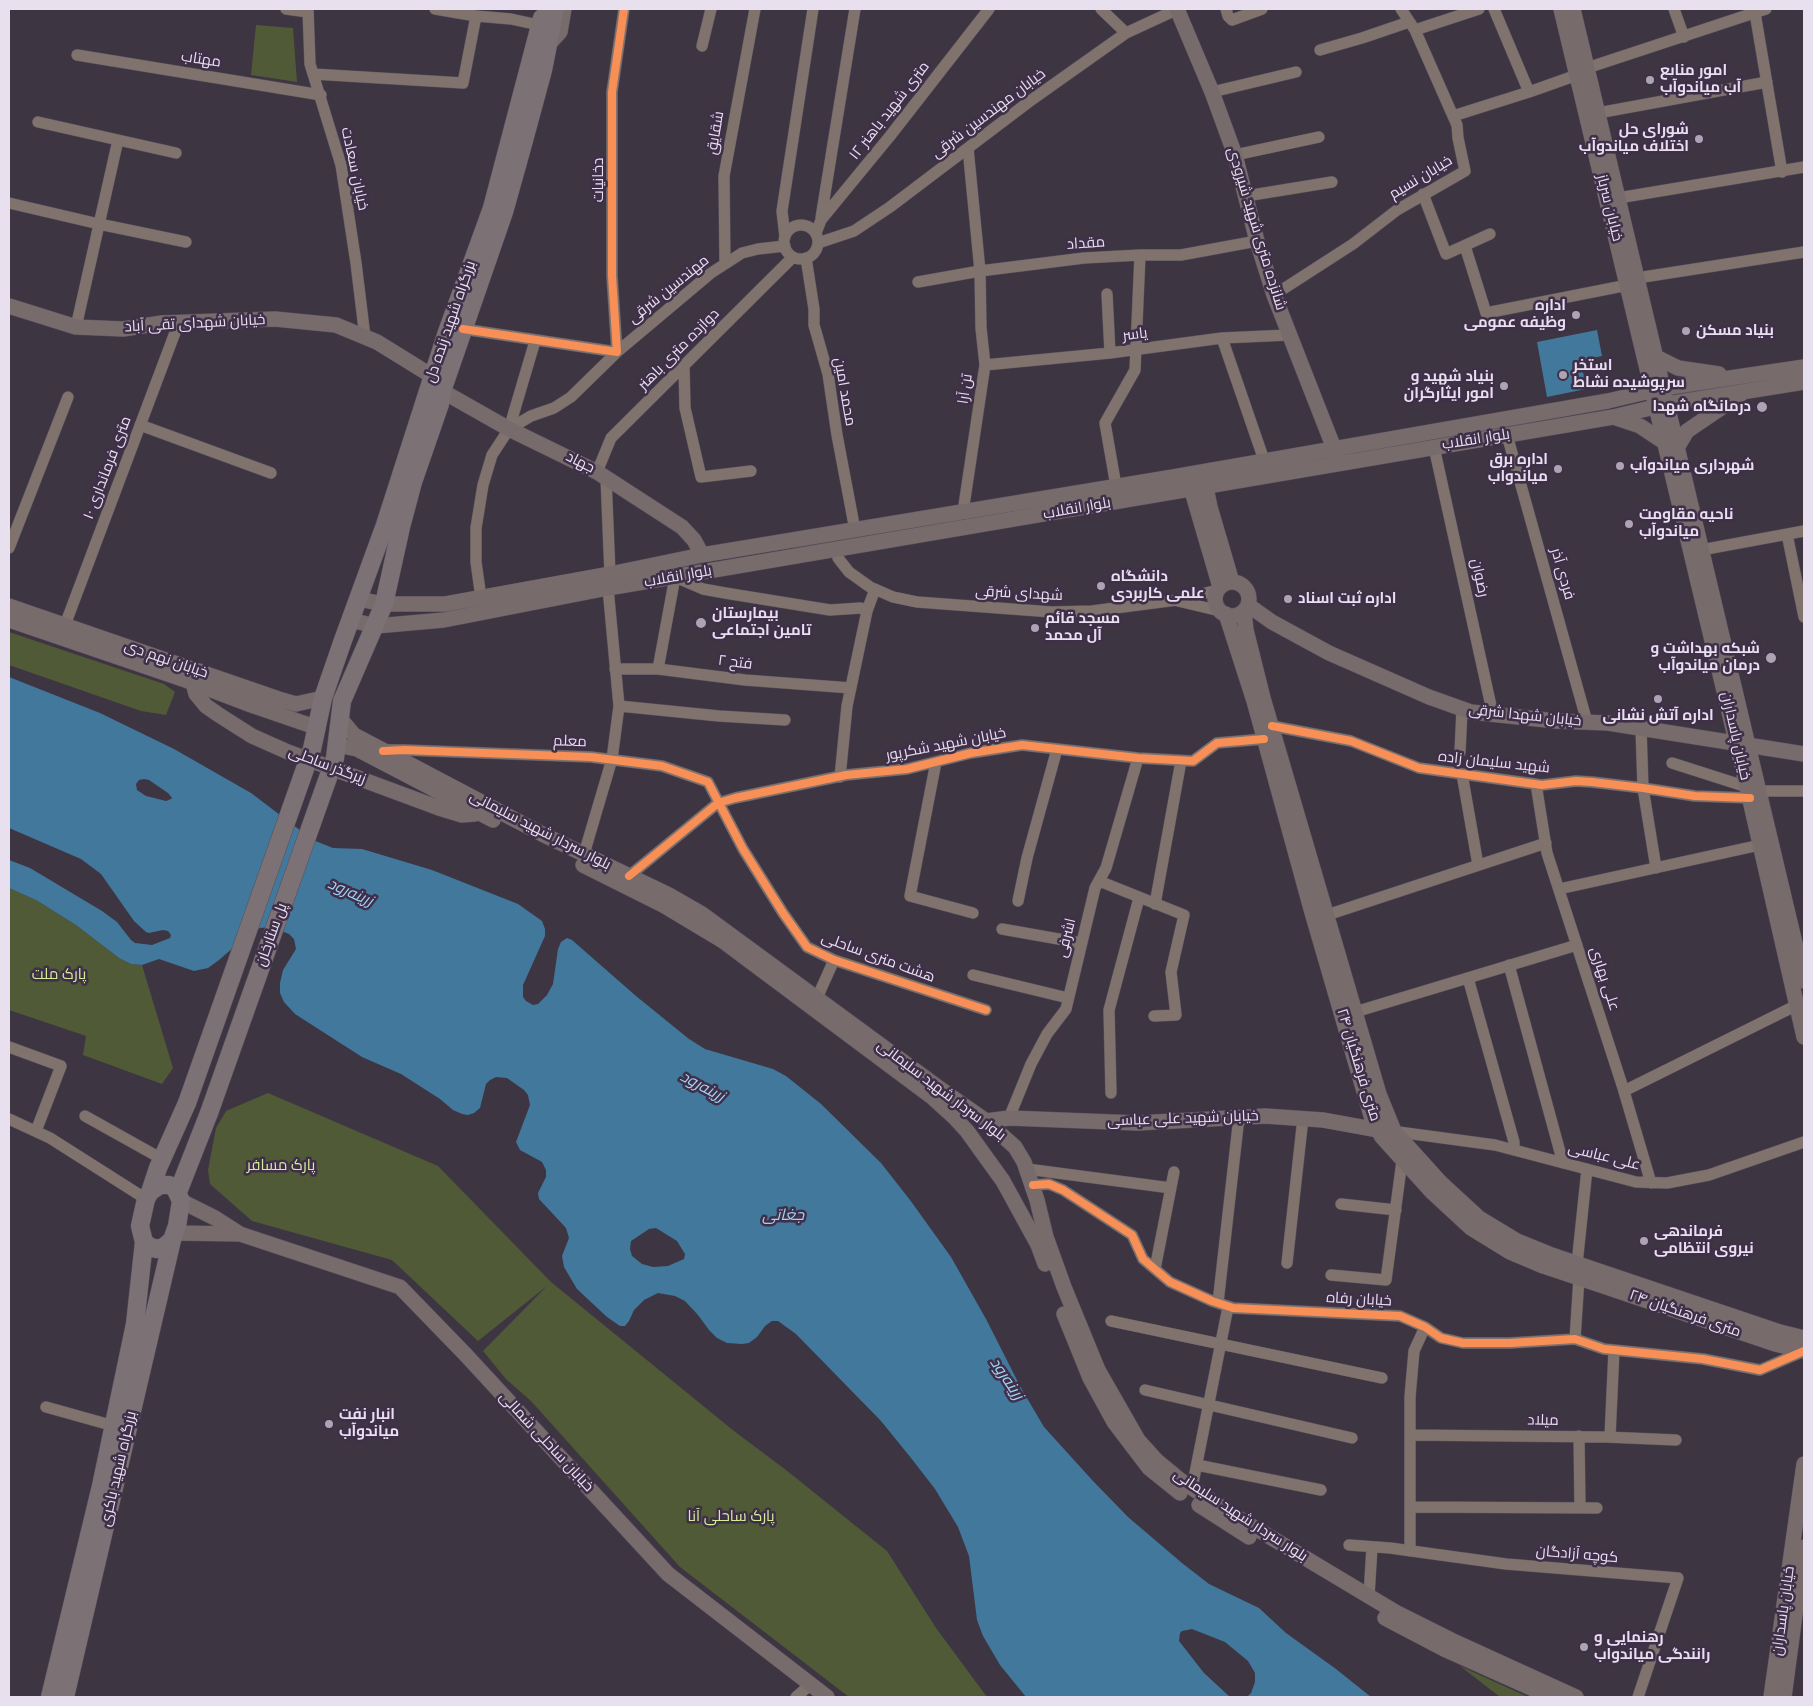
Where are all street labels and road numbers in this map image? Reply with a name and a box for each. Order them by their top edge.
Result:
street label: مهتاب [180,48,222,72]
street label: ۱۲ متری شهید باهنر [846,58,934,164]
street label: خیابان مهندسین شرقی [928,65,1050,163]
street label: شقایق [703,110,729,156]
street label: خیابان سعادت [336,126,372,212]
street label: شانزده متری شهید شیرودی [1223,145,1289,313]
street label: خیابان نسیم [1386,152,1456,204]
street label: دخانیات [590,158,608,202]
street label: خیابان سرباز [1592,173,1626,243]
street label: مقداد [1066,234,1106,254]
street label: مهندسین شرقی [625,252,713,328]
street label: بزرگراه شهید زنده دل [422,259,480,385]
street label: دوازده متری باهنر [634,305,724,395]
street label: خیابان شهدای تقی آباد [124,311,266,337]
street label: یاسر [1121,325,1149,345]
street label: محمد امین [829,356,859,428]
street label: تن آرا [955,373,977,405]
street label: ۱۰ متری فرمانداری [80,414,136,522]
street label: بلوار انقلاب [1441,426,1511,454]
street label: جهاد [563,448,597,478]
street label: بلوار انقلاب [1042,494,1112,524]
street label: فردی آذر [1546,546,1578,602]
street label: رضوان [1466,557,1492,599]
street label: بلوار انقلاب [643,562,713,592]
street label: شهدای شرقی [975,583,1063,605]
street label: خیابان نهم دی [122,637,210,683]
street label: فتح ۲ [717,652,753,674]
street label: خیابان پاسداران [1716,690,1754,782]
street label: خیابان شهدا شرقی [1468,701,1582,731]
street label: خیابان شهید شکرپور [884,724,1008,766]
street label: معلم [553,732,587,752]
street label: زیرگذر ساحلی [286,743,368,789]
street label: شهید سلیمان زاده [1437,748,1551,778]
street label: بلوار سردار شهید سلیمانی [466,788,614,874]
street label: پل ستارخان [252,901,292,969]
street label: اشرفی [1053,916,1081,960]
street label: هشت متری ساحلی [819,929,937,987]
street label: علی بهاری [1585,945,1623,1013]
street label: ۲۴ متری فرهنگیان [1332,1007,1384,1123]
street label: بلوار سردار شهید سلیمانی [873,1037,1009,1145]
street label: خیابان شهید علی عباسی [1107,1107,1259,1131]
street label: علی عباسی [1566,1139,1642,1175]
street label: ۲۴ متری فرهنگیان [1627,1286,1743,1342]
street label: خیابان رفاه [1326,1289,1392,1311]
street label: خیابان ساحلی شمالی [495,1388,597,1496]
street label: بزرگراه شهید باکری [97,1410,141,1528]
street label: میلاد [1527,1412,1559,1430]
street label: بلوار سردار شهید سلیمانی [1170,1466,1310,1566]
street label: کوچه آزادگان [1535,1542,1619,1568]
street label: خیابان پاسداران [1769,1565,1799,1657]

